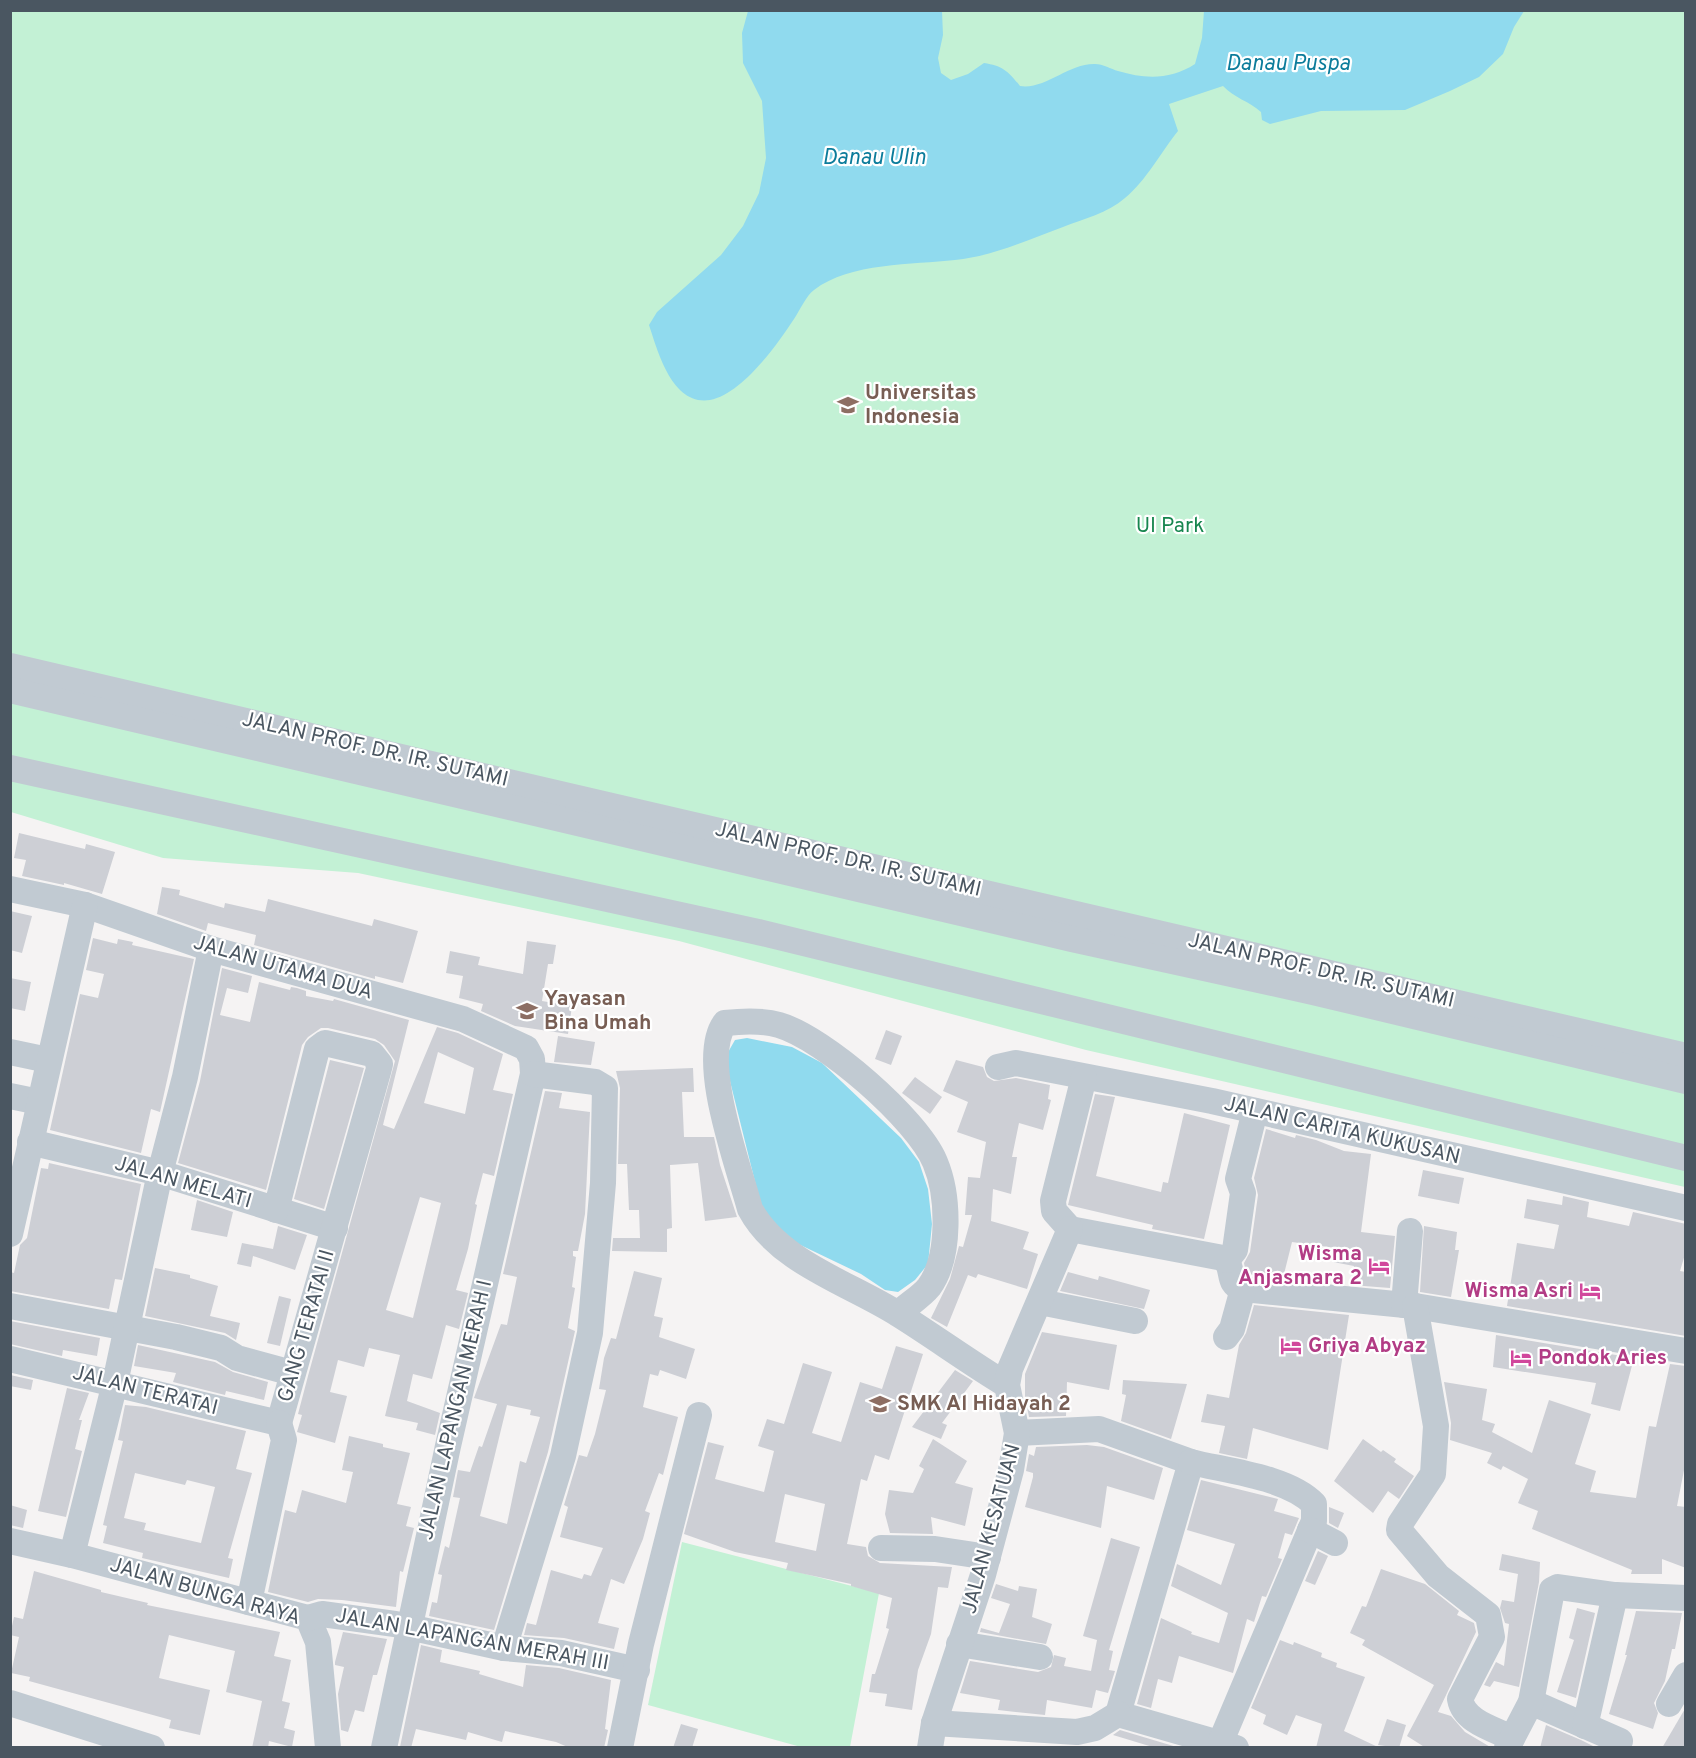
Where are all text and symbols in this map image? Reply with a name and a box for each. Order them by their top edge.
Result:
water label: Danau Puspa [1226,51,1351,78]
water label: Danau Ulin [822,145,926,172]
place label: Universitas Indonesia [865,380,977,431]
school or university icon: Universitas Indonesia [836,393,860,417]
park label: UI Park [1136,513,1204,540]
street label: JALAN PROF. DR. IR. SUTAMI [239,706,511,794]
street label: JALAN PROF. DR. IR. SUTAMI [712,816,984,904]
street label: JALAN PROF. DR. IR. SUTAMI [1185,927,1457,1015]
street label: JALAN UTAMA DUA [190,929,376,1007]
place label: Yayasan Bina Umah [544,986,651,1037]
school or university icon: Yayasan Bina Umah [515,999,539,1023]
street label: JALAN CARITA KUKUSAN [1221,1091,1463,1171]
street label: JALAN MELATI [111,1151,255,1215]
place label: Wisma Anjasmara 2 [1238,1241,1362,1292]
street label: GANG TERATAI II [272,1247,342,1405]
hotel icon: Wisma Anjasmara 2 [1367,1254,1391,1278]
street label: JALAN LAPANGAN MERAH I [413,1277,499,1543]
place label: Wisma Asri [1465,1278,1573,1305]
hotel icon: Wisma Asri [1578,1279,1602,1303]
place label: Griya Abyaz [1308,1333,1426,1360]
hotel icon: Griya Abyaz [1279,1334,1303,1358]
place label: Pondok Aries [1538,1345,1667,1372]
hotel icon: Pondok Aries [1509,1346,1533,1370]
street label: JALAN TERATAI [69,1360,221,1422]
place label: SMK Al Hidayah 2 [897,1391,1071,1418]
school or university icon: SMK Al Hidayah 2 [868,1392,892,1416]
street label: JALAN KESATUAN [956,1441,1028,1617]
street label: JALAN BUNGA RAYA [106,1552,304,1632]
street label: JALAN LAPANGAN MERAH III [333,1603,611,1677]

